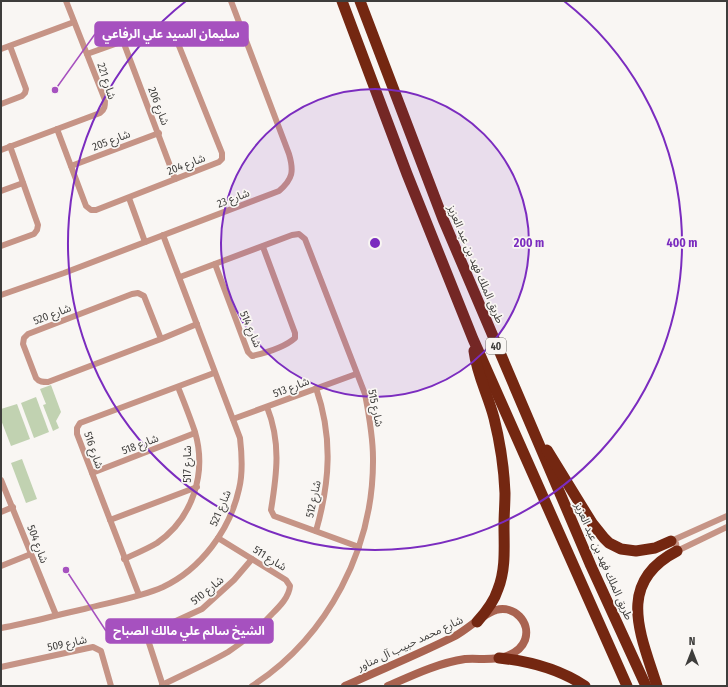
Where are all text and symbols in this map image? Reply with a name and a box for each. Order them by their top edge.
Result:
callout: سليمان السيد علي الرفاعي [95,22,248,46]
text: سليمان السيد علي الرفاعي [102,27,240,44]
street label: شارع 221 [94,61,119,102]
street label: شارع 206 [144,85,172,128]
street label: شارع 205 [90,127,133,155]
street label: شارع 204 [165,151,208,179]
street label: شارع 23 [215,186,252,212]
street label: طريق الملك فهد بن عبد العزيز [444,202,506,325]
centre of rings [368,236,382,250]
text: 200 m [513,236,544,250]
text: 400 m [667,236,697,250]
street label: شارع 520 [31,301,74,329]
street label: شارع 514 [236,309,264,350]
road number: 40 [486,338,506,354]
street label: شارع 513 [271,374,312,401]
street label: شارع 515 [364,388,386,429]
street label: شارع 516 [80,430,106,471]
street label: شارع 518 [120,431,161,458]
street label: شارع 517 [181,445,195,483]
street label: شارع 512 [303,479,325,519]
street label: شارع 521 [207,488,235,529]
street label: طريق الملك فهد بن عبد العزيز [571,500,635,622]
street label: شارع 504 [23,523,51,566]
street label: شارع 511 [250,543,289,575]
street label: شارع 510 [188,573,227,608]
street label: شارع محمد حبيب آل مناور [354,613,466,675]
callout: الشيخ سالم علي مالك الصباح [106,619,273,643]
text: الشيخ سالم علي مالك الصباح [113,624,265,641]
north arrow [672,631,712,671]
street label: شارع 509 [46,633,89,655]
text: N [689,635,695,648]

